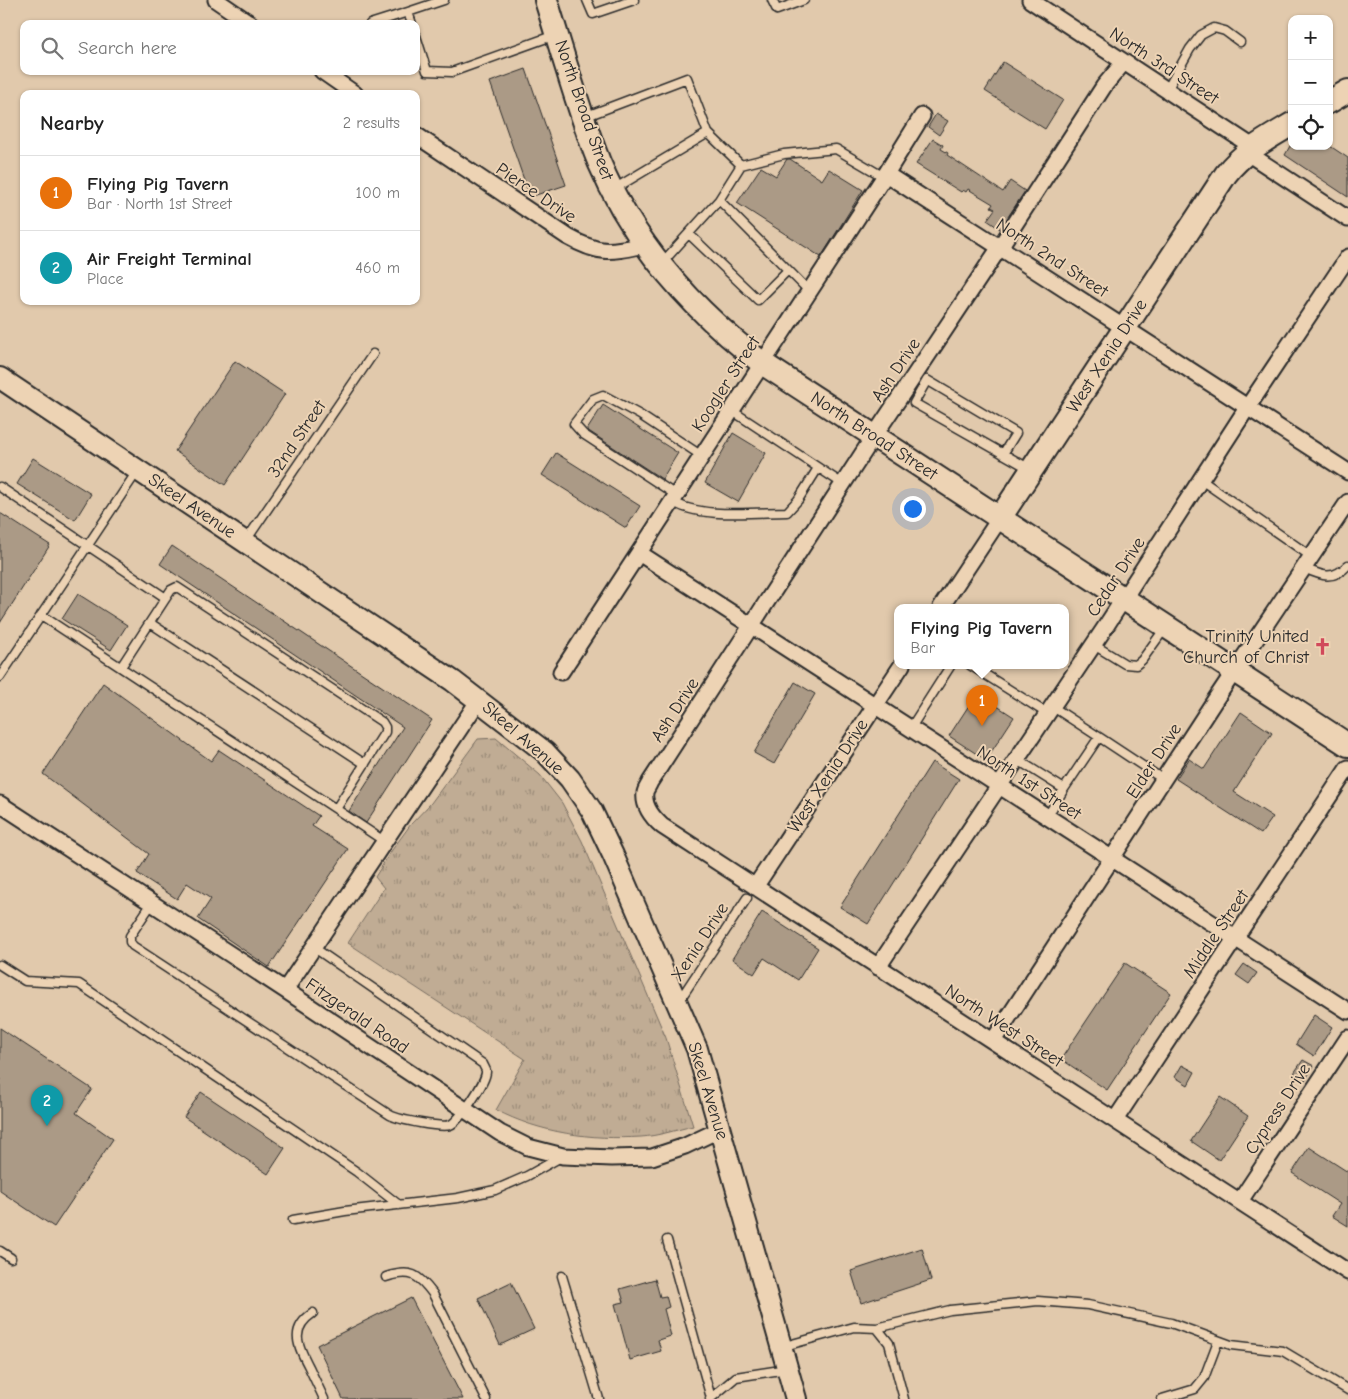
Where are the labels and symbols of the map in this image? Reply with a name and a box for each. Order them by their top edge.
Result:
street label: North 3rd Street [1106,23,1223,109]
street label: North Broad Street [550,37,618,184]
street label: Pierce Drive [492,159,580,227]
street label: North 2nd Street [992,214,1113,302]
street label: West Xenia Drive [1062,295,1152,417]
street label: Koogler Street [687,332,765,436]
street label: Ash Drive [867,334,925,406]
street label: North Broad Street [807,387,942,485]
street label: 32nd Street [263,395,331,482]
street label: Skeel Avenue [144,469,240,543]
your location [900,496,926,522]
street label: Cedar Drive [1082,533,1150,621]
place label: Trinity United Church of Christ [1183,626,1310,668]
church icon: Trinity United Church of Christ [1313,636,1333,656]
street label: Ash Drive [646,674,704,746]
pin: 1 [966,685,998,726]
street label: Skeel Avenue [478,697,568,779]
street label: West Xenia Drive [783,715,873,837]
street label: Elder Drive [1122,720,1186,802]
street label: North 1st Street [973,741,1086,825]
street label: Middle Street [1179,885,1254,982]
street label: Xenia Drive [667,899,733,985]
street label: Fitzgerald Road [301,974,413,1058]
street label: North West Street [941,980,1068,1072]
street label: Skeel Avenue [683,1040,733,1142]
street label: Cypress Drive [1241,1060,1315,1158]
pin: 2 [31,1085,63,1126]

